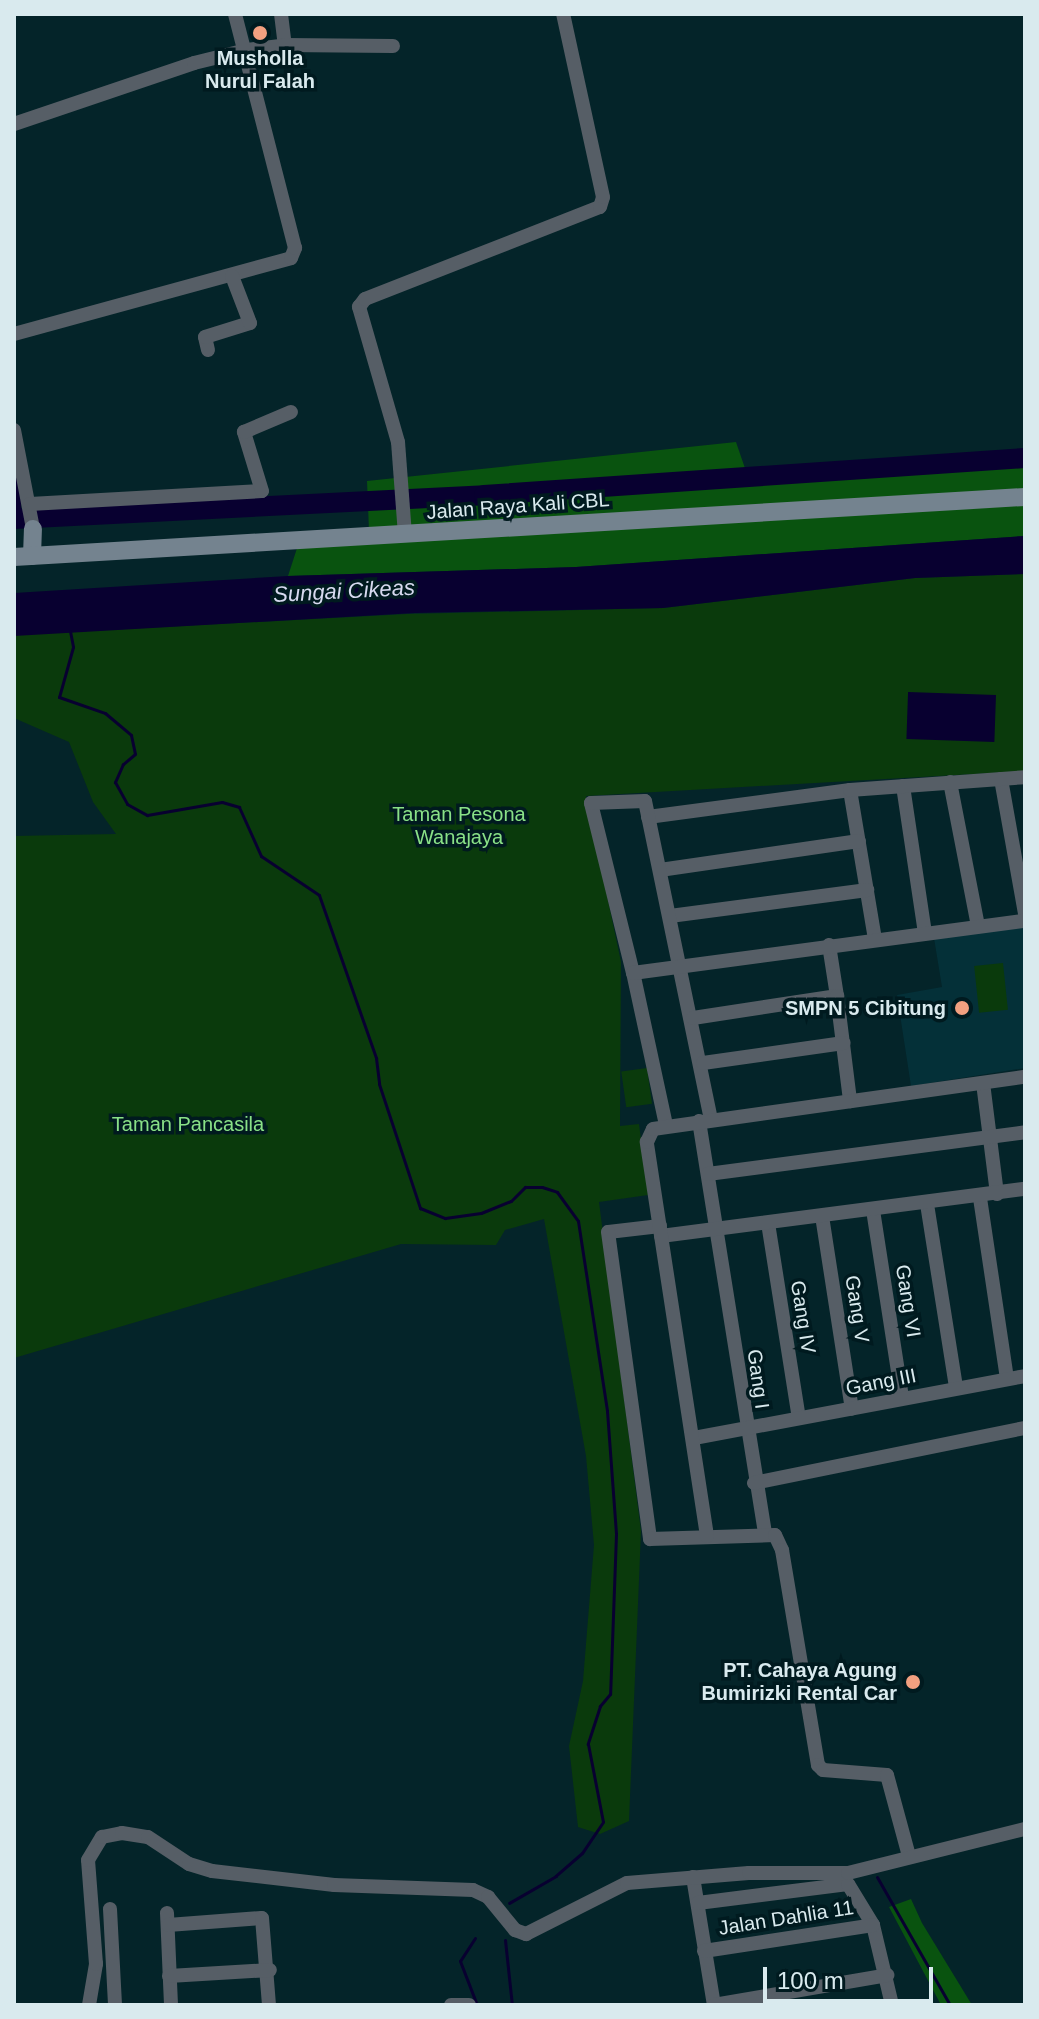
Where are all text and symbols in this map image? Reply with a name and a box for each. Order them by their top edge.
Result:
marker: Musholla Nurul Falah [251,24,269,42]
place label: Musholla Nurul Falah [205,46,315,93]
street label: Jalan Raya Kali CBL [426,488,610,524]
water label: Sungai Cikeas [272,574,416,608]
park label: Taman Pesona Wanajaya [392,803,526,850]
place label: SMPN 5 Cibitung [785,996,946,1020]
marker: SMPN 5 Cibitung [953,999,971,1017]
park label: Taman Pancasila [112,1112,264,1136]
street label: Gang VI [890,1263,926,1339]
street label: Gang V [840,1274,874,1344]
street label: Gang IV [785,1279,821,1355]
street label: Gang I [742,1348,774,1410]
street label: Gang III [844,1363,918,1401]
place label: PT. Cahaya Agung Bumirizki Rental Car [701,1658,897,1705]
marker: PT. Cahaya Agung Bumirizki Rental Car [904,1673,922,1691]
street label: Jalan Dahlia 11 [717,1895,855,1941]
scale bar [767,1951,937,2001]
text: 100 m [777,1967,844,1994]

